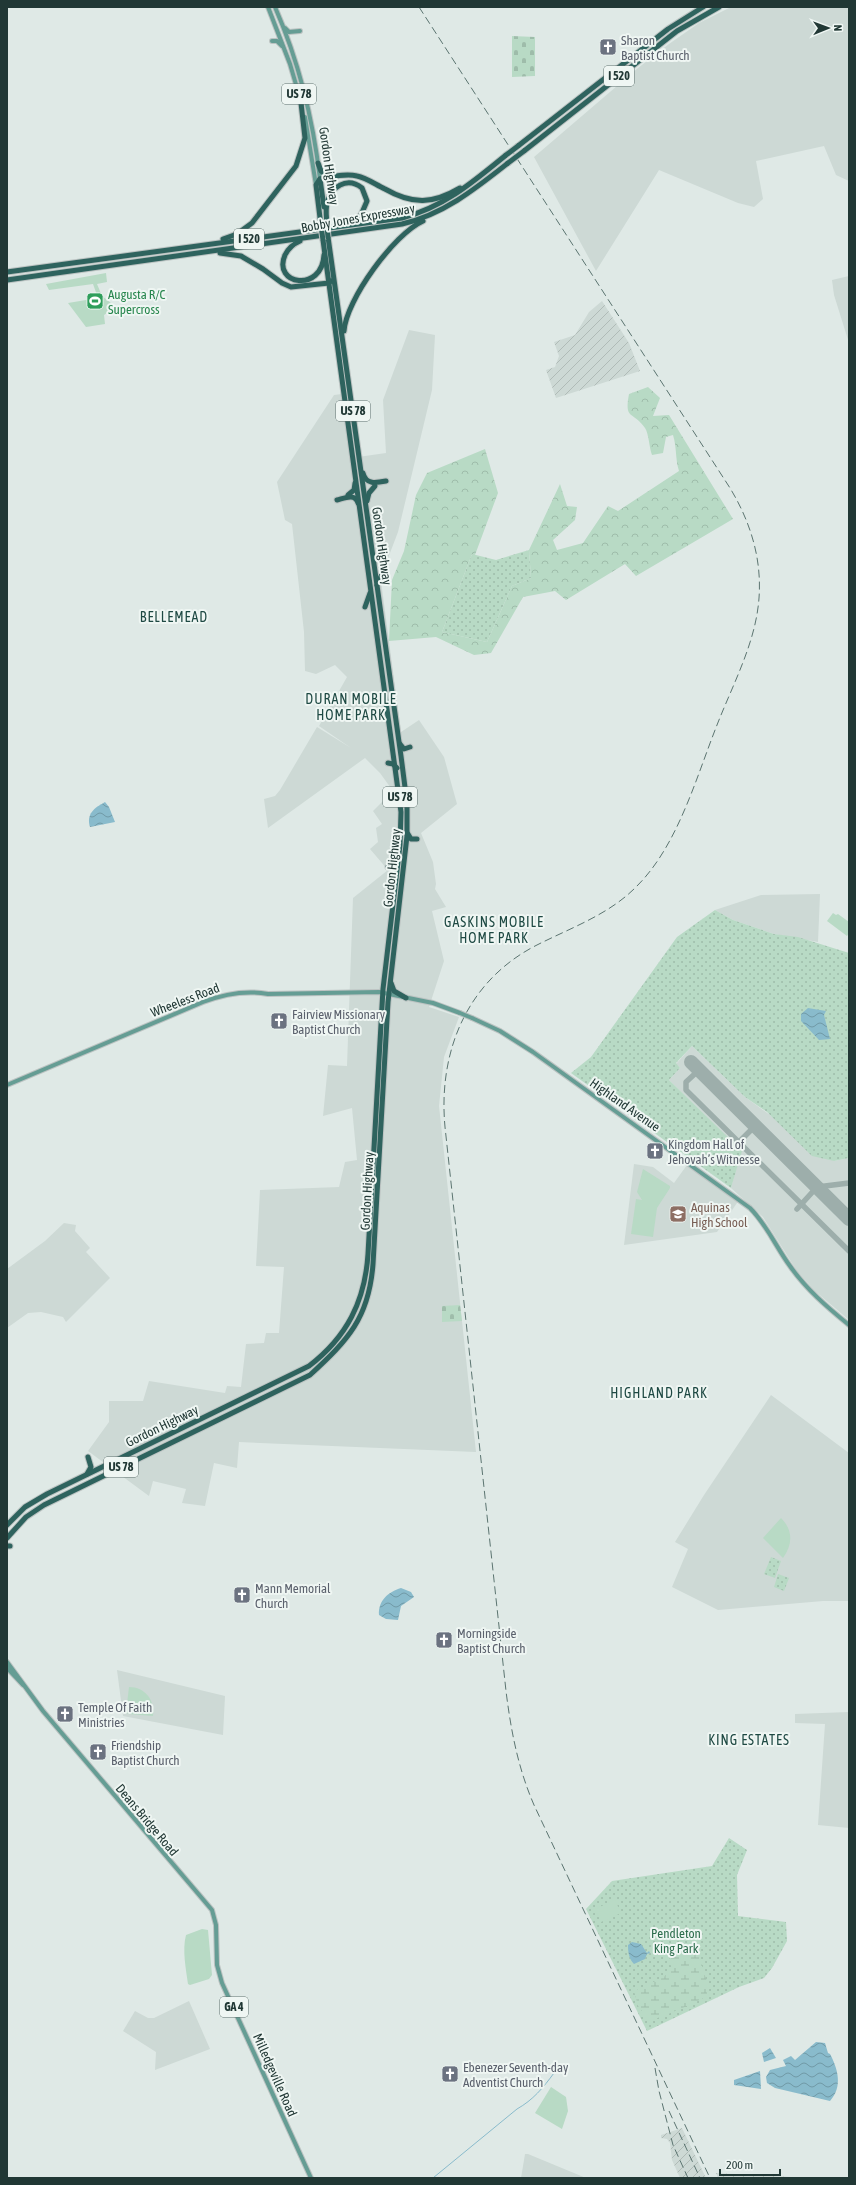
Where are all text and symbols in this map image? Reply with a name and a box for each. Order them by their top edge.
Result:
north arrow [808,8,848,48]
text: N [832,24,844,31]
place label: Sharon Baptist Church [621,33,690,63]
church icon: Sharon Baptist Church [598,37,618,57]
road number: I 520 [604,66,634,86]
road number: US 78 [282,84,316,104]
street label: Gordon Highway [316,126,342,207]
street label: Bobby Jones Expressway [300,200,417,235]
road number: I 520 [234,229,264,249]
place label: Augusta R/C Supercross [108,287,166,317]
sports icon: Augusta R/C Supercross [85,291,105,311]
road number: US 78 [336,401,370,421]
street label: Gordon Highway [369,506,395,587]
district label: BELLEMEAD [140,609,208,625]
district label: DURAN MOBILE HOME PARK [305,691,397,723]
road number: US 78 [383,787,417,807]
street label: Gordon Highway [380,827,404,908]
district label: GASKINS MOBILE HOME PARK [444,914,544,946]
street label: Wheeless Road [148,980,222,1020]
place label: Fairview Missionary Baptist Church [292,1007,386,1037]
church icon: Fairview Missionary Baptist Church [269,1011,289,1031]
street label: Highland Avenue [587,1075,663,1135]
place label: Kingdom Hall of Jehovah’s Witnesse [668,1137,760,1167]
church icon: Kingdom Hall of Jehovah’s Witnesse [645,1141,665,1161]
street label: Gordon Highway [357,1151,377,1231]
place label: Aquinas High School [691,1200,748,1230]
school or university icon: Aquinas High School [668,1204,688,1224]
district label: HIGHLAND PARK [610,1385,708,1401]
street label: Gordon Highway [123,1402,201,1450]
road number: US 78 [104,1457,138,1477]
place label: Mann Memorial Church [255,1581,331,1611]
church icon: Mann Memorial Church [232,1585,252,1605]
place label: Morningside Baptist Church [457,1626,526,1656]
church icon: Morningside Baptist Church [434,1630,454,1650]
place label: Temple Of Faith Ministries [78,1700,152,1730]
church icon: Temple Of Faith Ministries [55,1704,75,1724]
district label: KING ESTATES [708,1732,790,1748]
place label: Friendship Baptist Church [111,1738,180,1768]
church icon: Friendship Baptist Church [88,1742,108,1762]
street label: Deans Bridge Road [113,1781,181,1859]
park label: Pendleton King Park [651,1926,701,1956]
road number: GA 4 [220,1997,248,2017]
street label: Milledgeville Road [250,2031,300,2119]
place label: Ebenezer Seventh-day Adventist Church [463,2060,569,2090]
church icon: Ebenezer Seventh-day Adventist Church [440,2064,460,2084]
scale bar [720,2151,780,2177]
text: 200 m [726,2158,753,2172]

